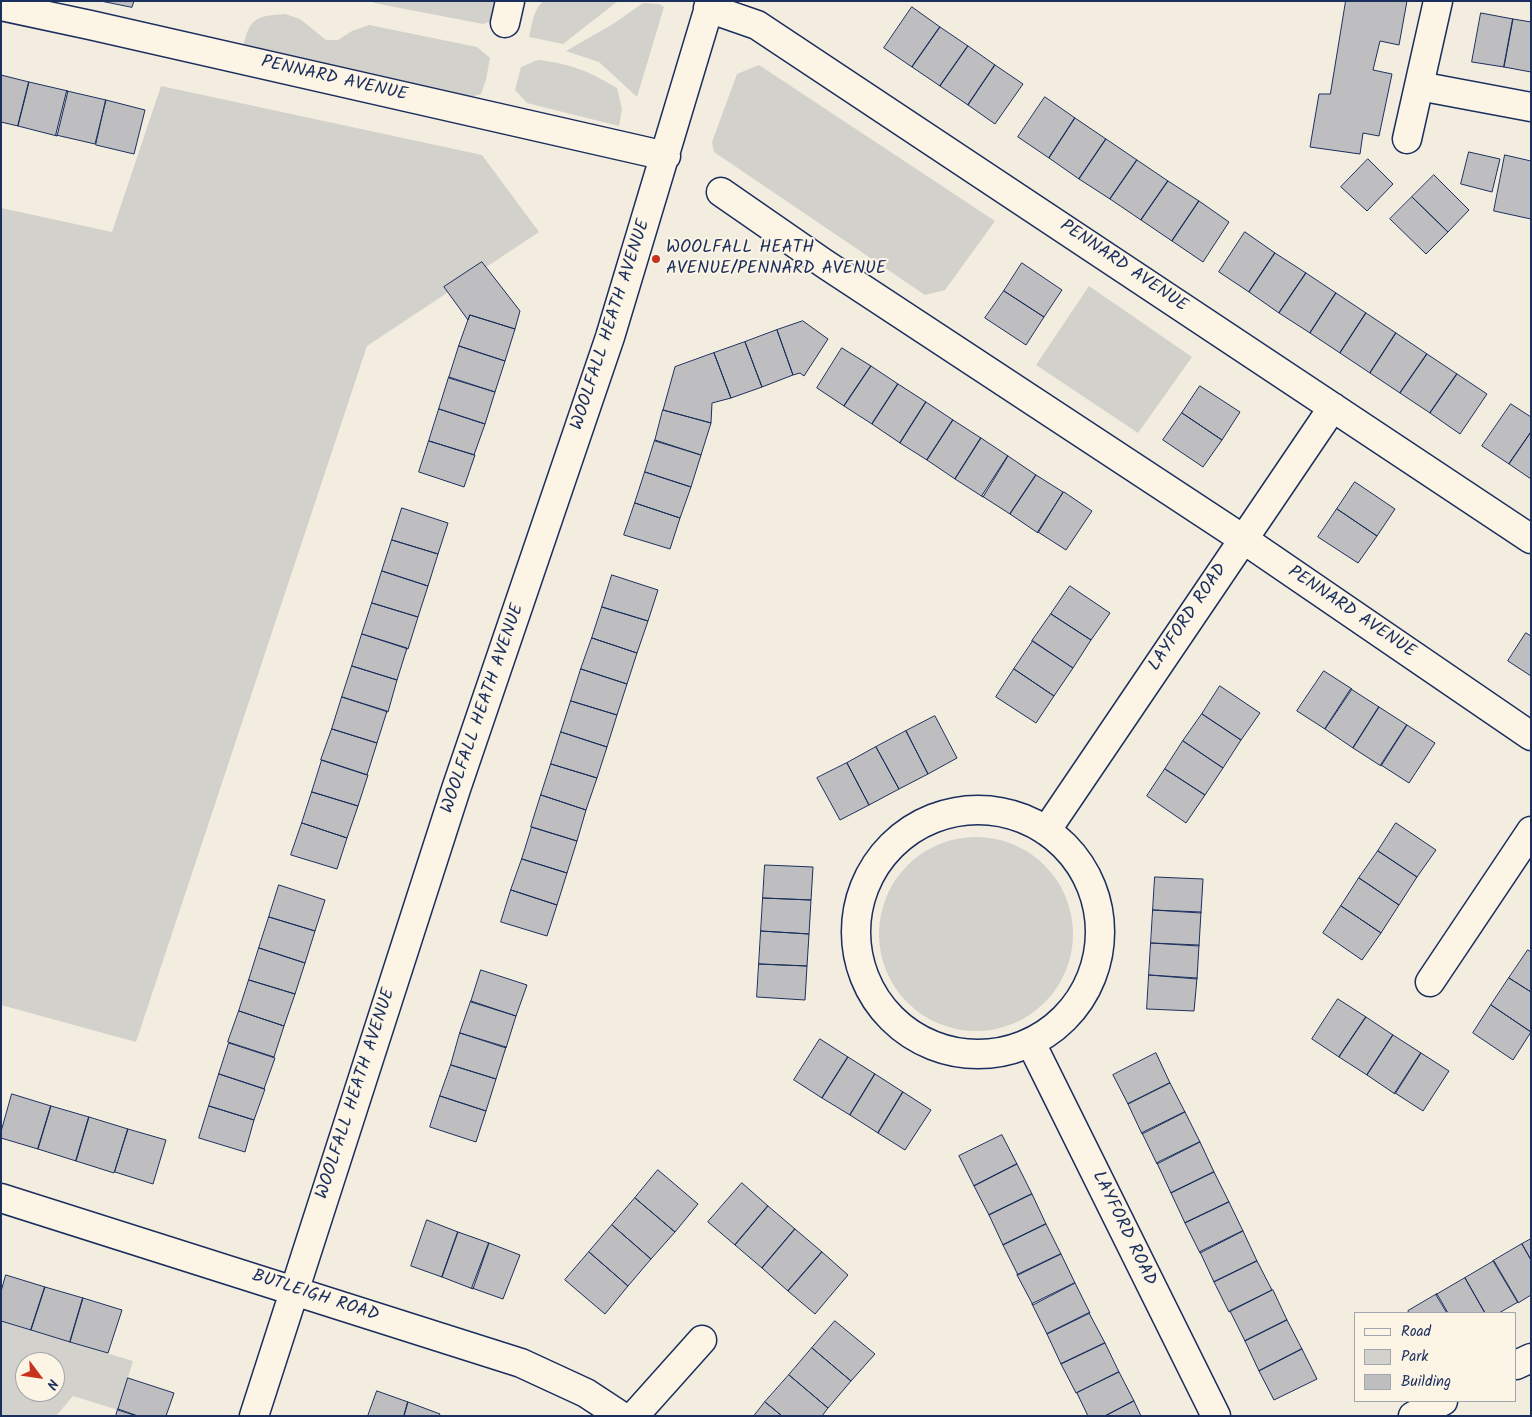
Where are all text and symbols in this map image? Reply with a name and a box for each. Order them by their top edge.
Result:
street label: PENNARD AVENUE [259,53,409,107]
street label: PENNARD AVENUE [1055,216,1191,318]
street label: WOOLFALL HEATH AVENUE [568,217,656,433]
place label: WOOLFALL HEATH AVENUE/PENNARD AVENUE [666,238,886,280]
marker: WOOLFALL HEATH AVENUE/PENNARD AVENUE [650,253,662,265]
street label: LAYFORD ROAD [1145,560,1233,676]
street label: PENNARD AVENUE [1283,562,1419,664]
street label: WOOLFALL HEATH AVENUE [438,601,530,817]
street label: WOOLFALL HEATH AVENUE [313,986,401,1202]
street label: LAYFORD ROAD [1086,1168,1160,1290]
street label: BUTLEIGH ROAD [249,1266,381,1328]
legend [1354,1312,1517,1402]
text: Road [1401,1320,1431,1344]
text: Park [1401,1345,1428,1369]
north arrow [15,1352,65,1402]
text: Building [1401,1370,1451,1394]
text: N [40,1375,64,1394]

